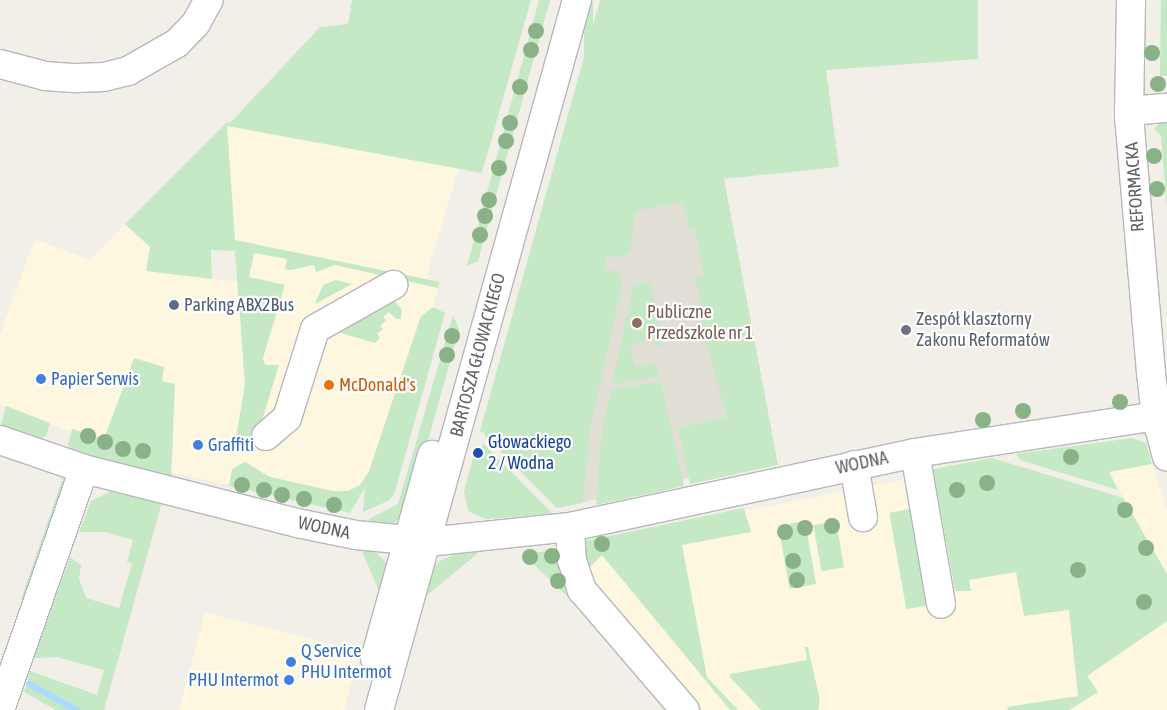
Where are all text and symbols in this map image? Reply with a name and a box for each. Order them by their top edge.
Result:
street label: REFORMACKA [1121,141,1149,233]
street label: BARTOSZA GŁOWACKIEGO [446,271,510,439]
place label: Parking ABX2Bus [184,294,294,316]
marker: Parking ABX2Bus [168,299,180,311]
place label: Publiczne Przedszkole nr 1 [647,302,753,344]
place label: Zespół klasztorny Zakonu Reformatów [916,309,1050,352]
marker: Publiczne Przedszkole nr 1 [631,317,643,329]
marker: Zespół klasztorny Zakonu Reformatów [900,324,912,336]
place label: Papier Serwis [51,368,139,390]
marker: Papier Serwis [35,373,47,385]
place label: McDonald's [339,374,416,396]
marker: McDonald's [323,379,335,391]
place label: Głowackiego 2 / Wodna [488,432,572,474]
place label: Graffiti [208,434,254,456]
marker: Graffiti [192,439,204,451]
marker: Głowackiego 2 / Wodna [472,447,484,459]
street label: WODNA [834,447,890,479]
street label: WODNA [296,512,352,544]
place label: Q Service PHU Intermot [301,641,392,684]
marker: Q Service PHU Intermot [285,656,297,668]
place label: PHU Intermot [188,669,279,691]
marker: PHU Intermot [283,674,295,686]

